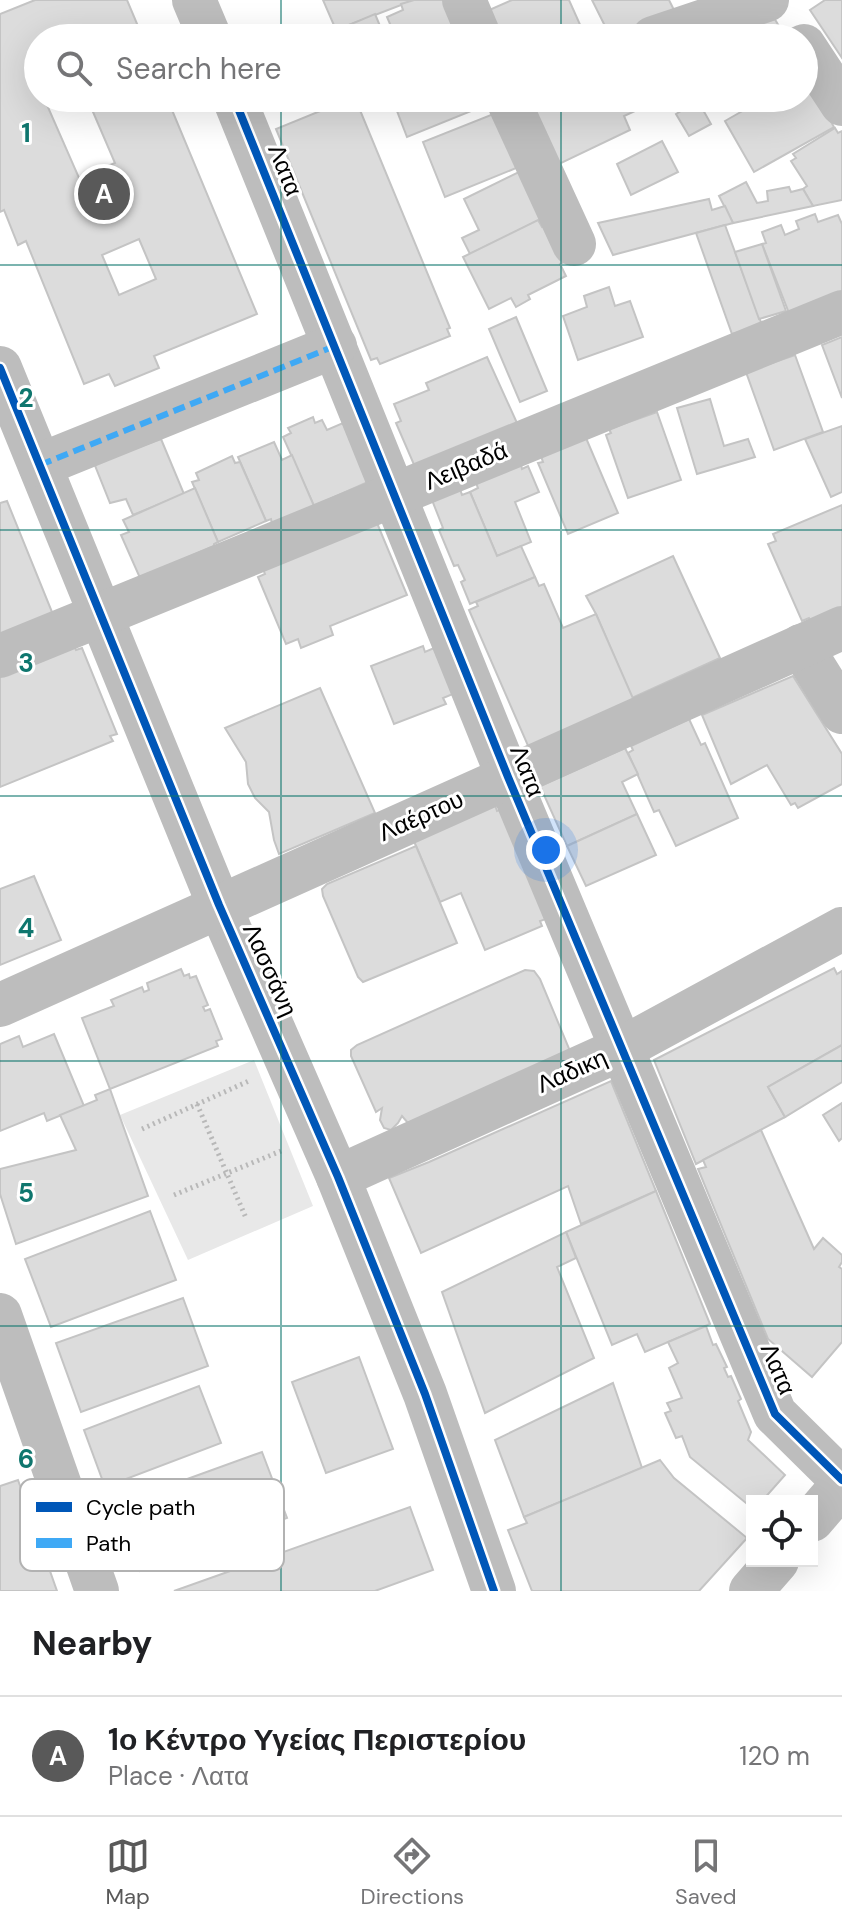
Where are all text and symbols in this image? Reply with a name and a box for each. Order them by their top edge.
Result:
search box [24,24,818,112]
icon: search [52,46,96,90]
text: Search here [116,49,282,88]
text: 1 [21,116,31,150]
street label: Λατα [261,139,310,200]
pin: A [78,164,130,224]
text: 2 [18,381,34,415]
street label: Λειβαδά [420,434,512,497]
text: 3 [18,646,34,680]
street label: Λατα [503,740,552,801]
street label: Λαέρτου [374,783,468,848]
your location [526,830,566,870]
text: 4 [18,911,34,945]
street label: Λασσάνη [236,918,305,1021]
street label: Λαδικη [532,1041,612,1100]
text: 5 [18,1176,34,1210]
street label: Λατα [754,1338,803,1399]
text: 6 [18,1442,34,1476]
legend [20,1479,284,1571]
text: Cycle path [86,1493,196,1522]
map controls [746,1495,818,1567]
button: locate [746,1495,818,1567]
text: Path [86,1529,131,1558]
text: Nearby [32,1621,152,1666]
text: 1ο Κέντρο Υγείας Περιστερίου [108,1720,526,1759]
text: A [49,1739,67,1773]
text: 120 m [739,1739,810,1773]
text: Place · Λατα [108,1759,249,1793]
tab: Map [105,1834,150,1911]
tab: Directions [361,1834,464,1911]
tab: Saved [675,1834,737,1911]

